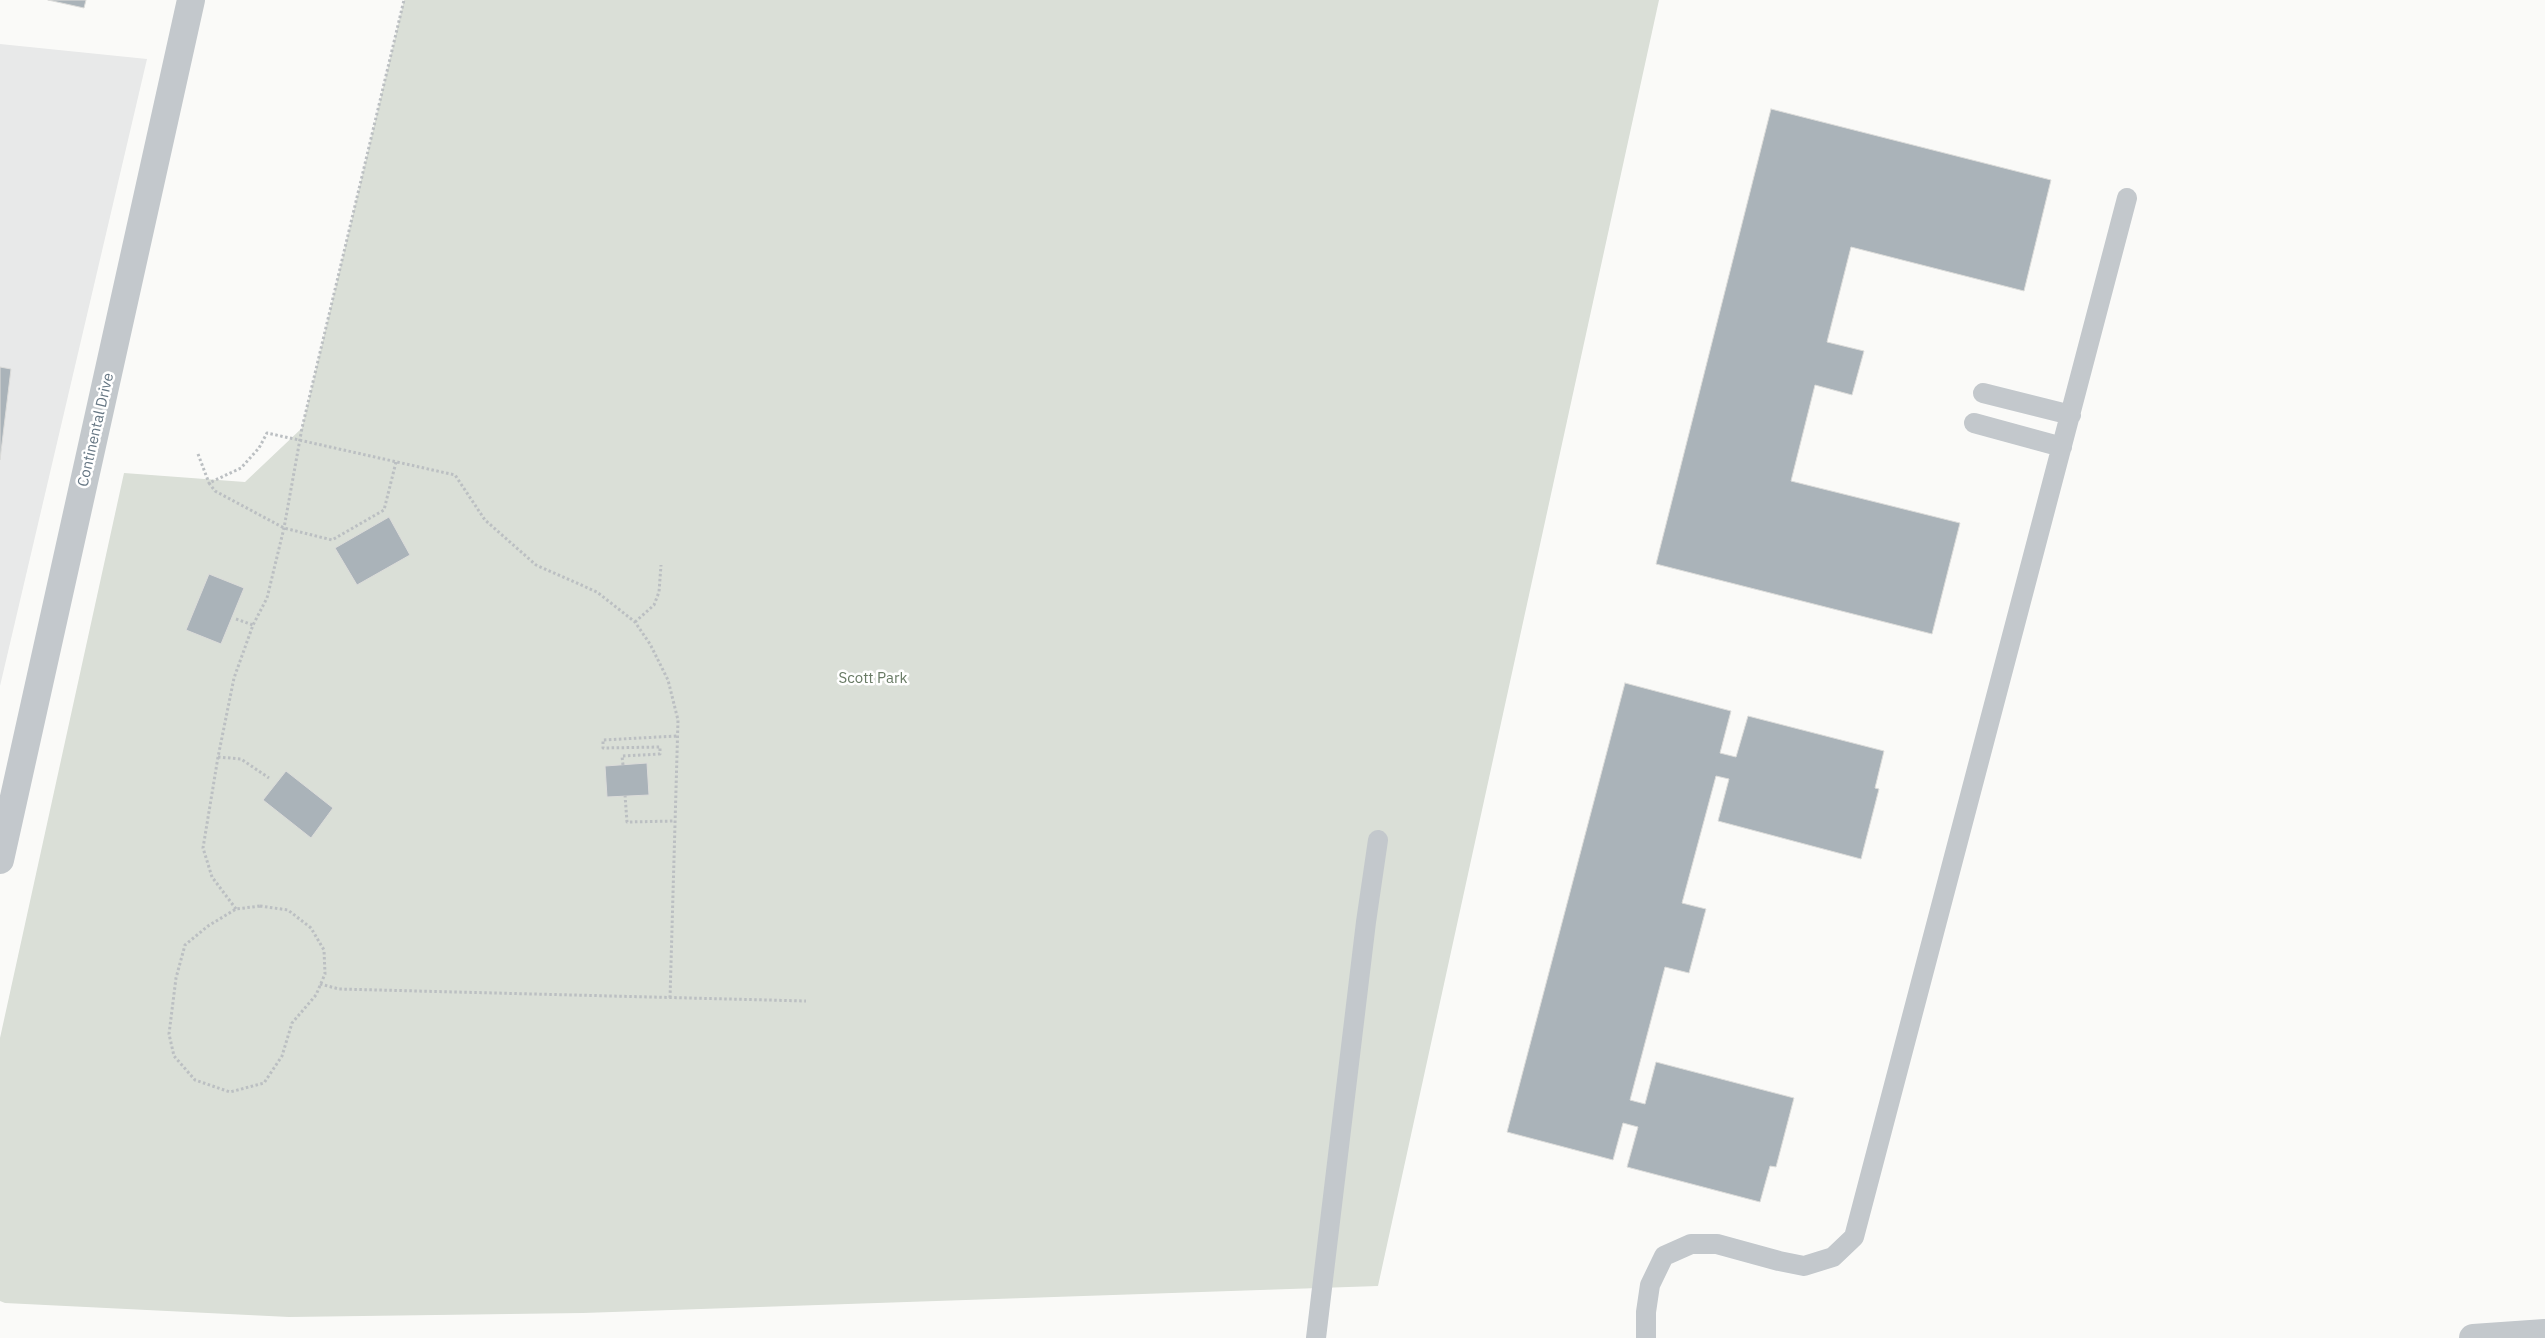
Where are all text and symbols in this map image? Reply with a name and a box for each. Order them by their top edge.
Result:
street label: Continental Drive [74,371,118,489]
park label: Scott Park [839,670,907,688]

